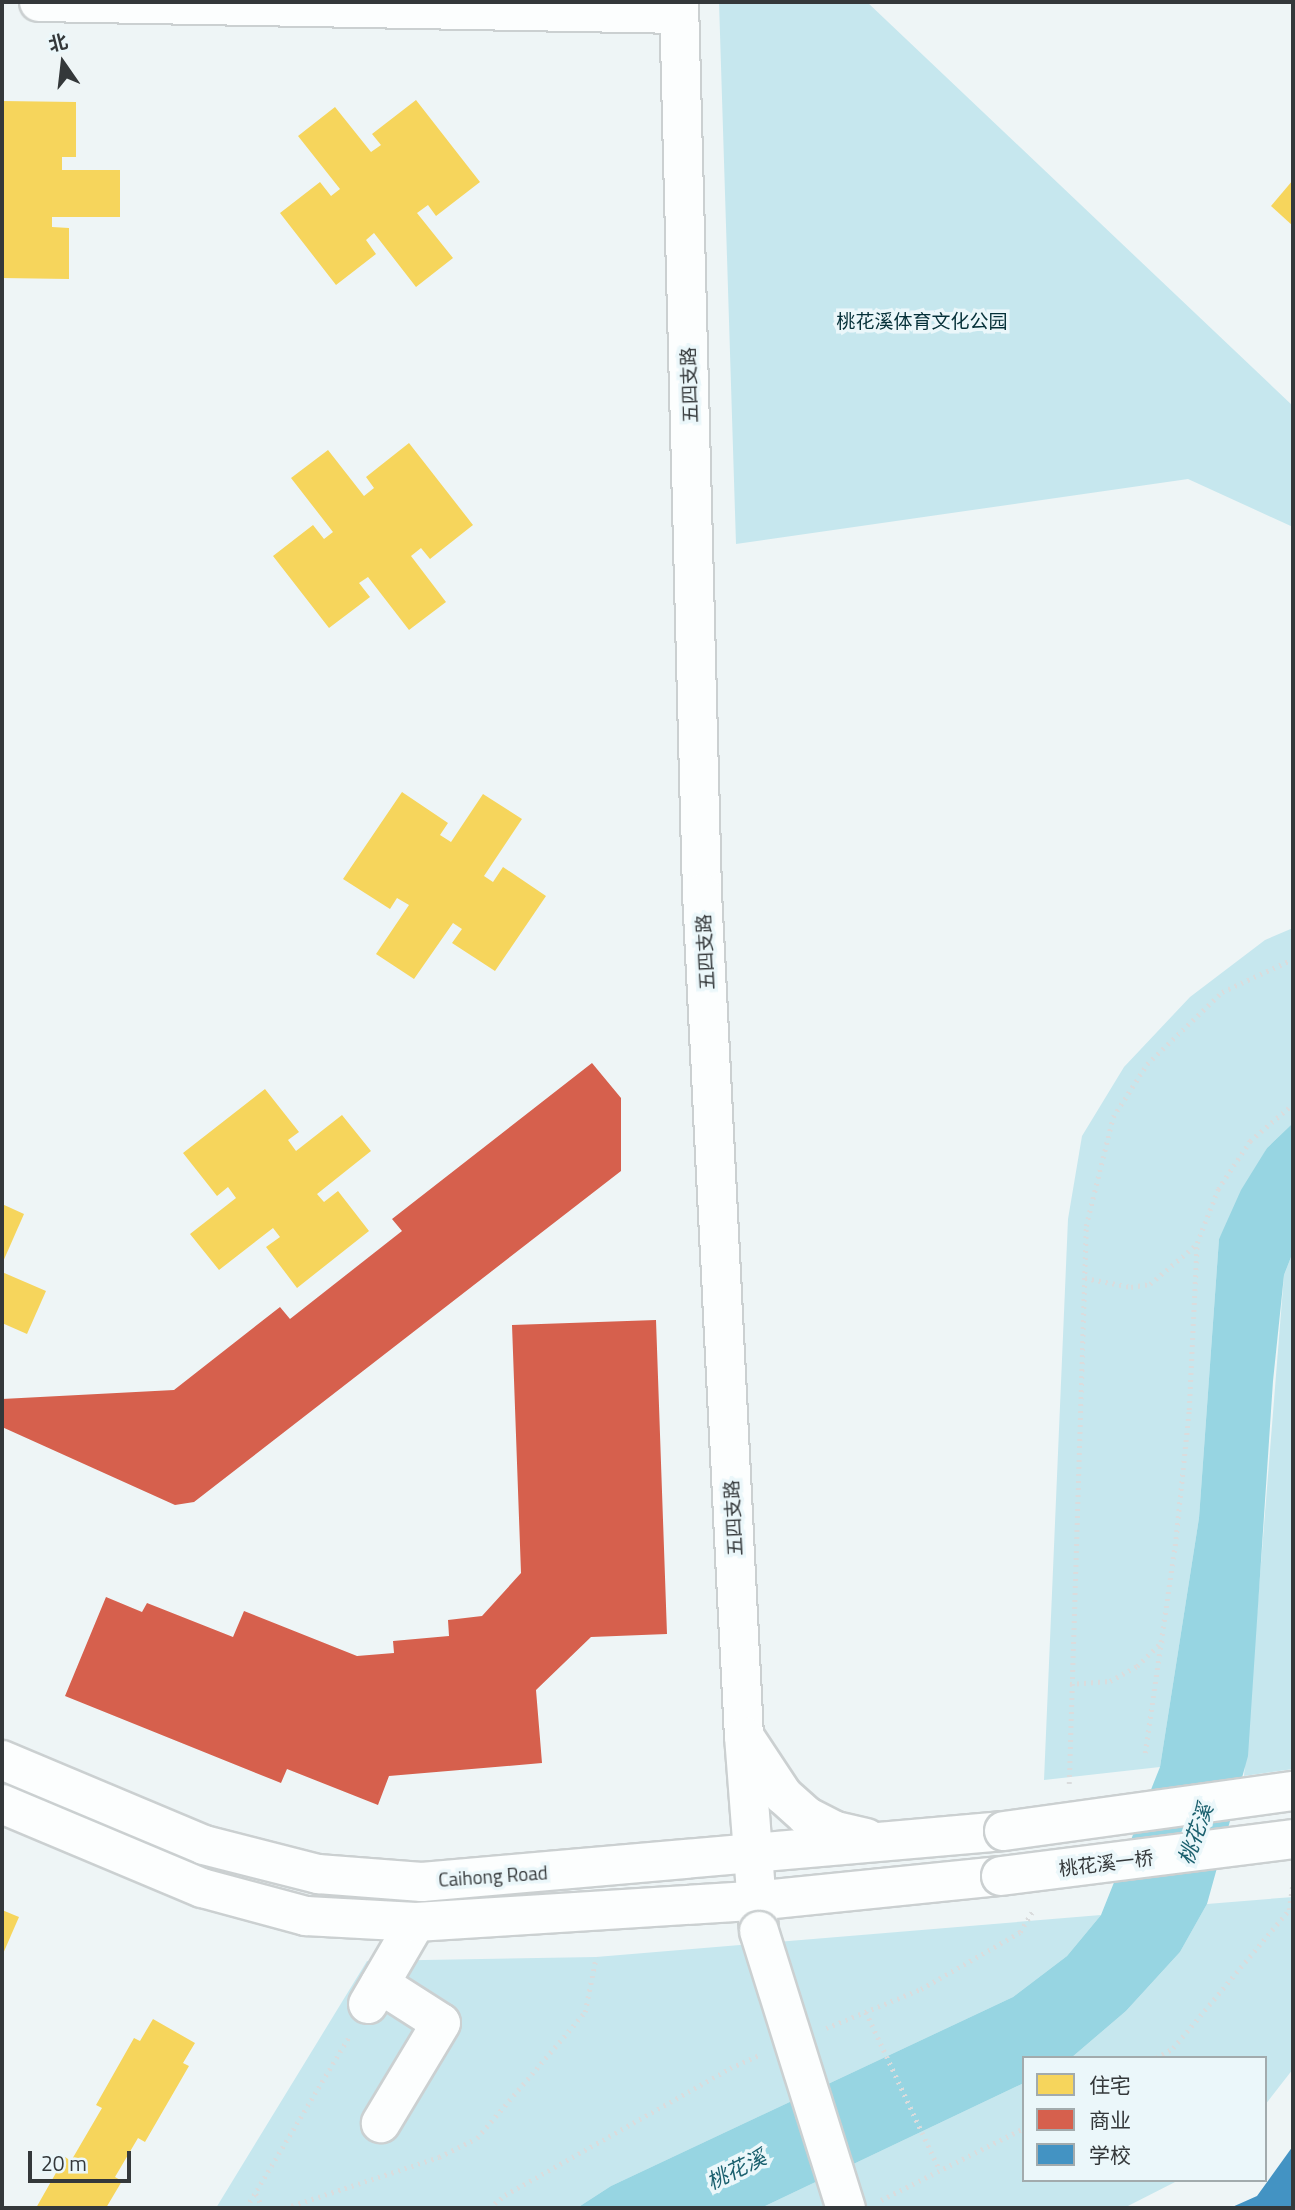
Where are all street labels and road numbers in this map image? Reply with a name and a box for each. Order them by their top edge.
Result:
street label: 五四支路 [676,347,702,423]
street label: 五四支路 [692,913,718,991]
street label: 五四支路 [720,1479,746,1557]
street label: 桃花溪一桥 [1057,1846,1155,1880]
street label: Caihong Road [438,1861,548,1891]

